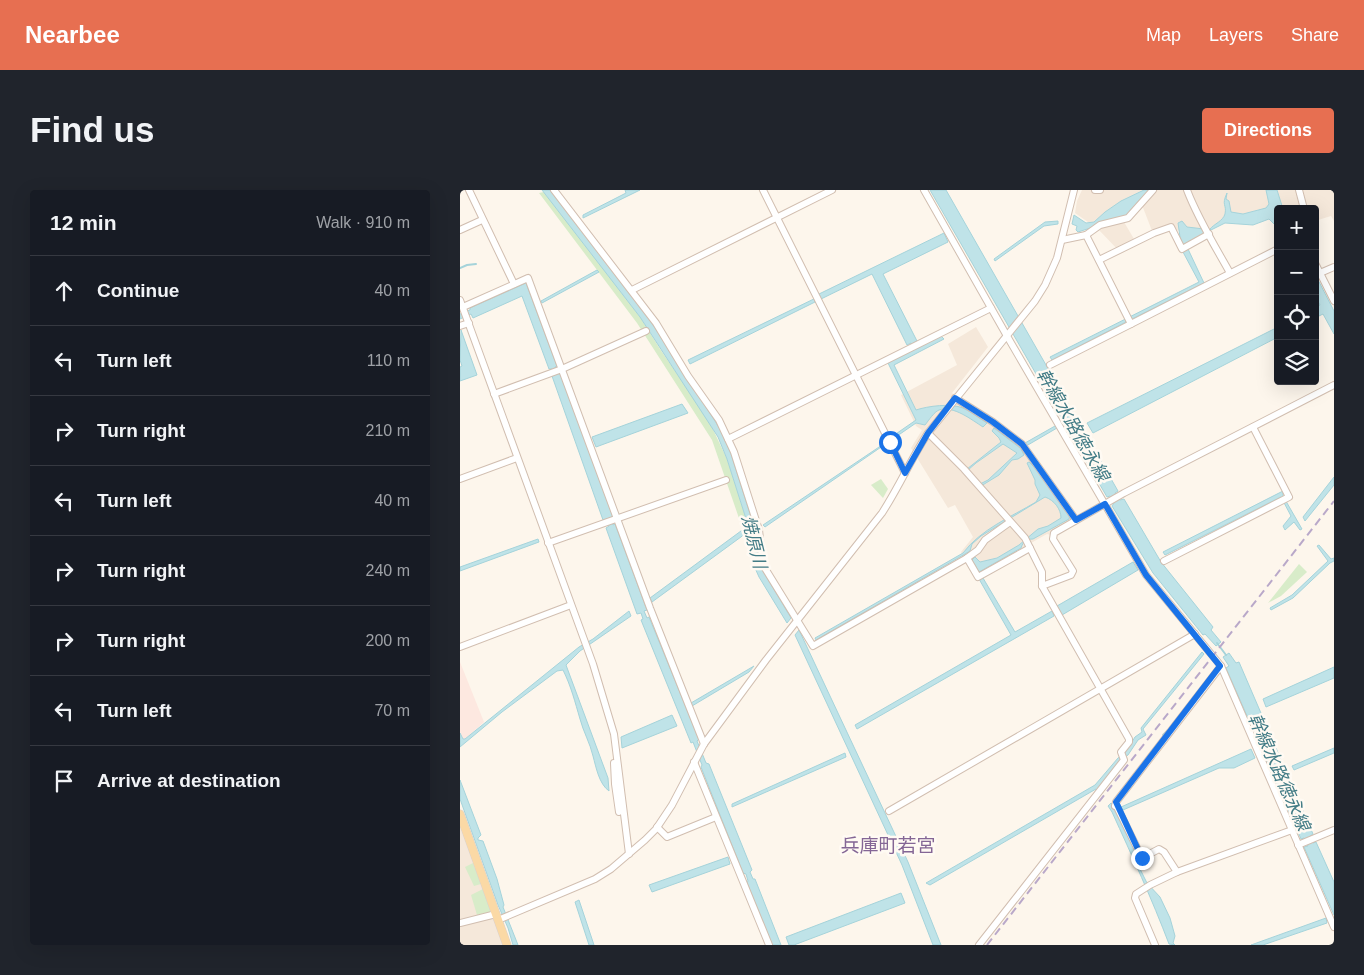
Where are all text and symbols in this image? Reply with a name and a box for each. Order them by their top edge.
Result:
text: Nearbee [25,21,120,48]
text: Map [1146,25,1181,45]
text: Layers [1209,25,1263,45]
text: Share [1291,25,1339,45]
button: Directions [1202,108,1334,153]
text: Find us [30,110,154,149]
map controls [1274,205,1319,385]
button: + [1274,205,1319,250]
text: 12 min [50,211,117,234]
text: Walk · 910 m [316,214,410,231]
button: − [1274,250,1319,295]
icon: ahead [50,277,78,305]
text: Continue [97,280,179,301]
text: 40 m [374,282,410,299]
button: locate [1274,295,1319,340]
button: layers [1274,340,1319,385]
icon: left [50,347,78,375]
text: Turn left [97,350,172,371]
text: 110 m [367,352,410,369]
water label: 幹線水路徳永線 [1033,365,1114,486]
icon: right [50,417,78,445]
text: Turn right [97,420,185,441]
text: 210 m [366,422,410,439]
route start [879,431,902,454]
icon: left [50,487,78,515]
text: Turn left [97,490,172,511]
text: 40 m [374,492,410,509]
water label: 焼原川 [738,513,771,573]
icon: right [50,557,78,585]
text: Turn right [97,560,185,581]
text: 240 m [366,562,410,579]
icon: right [50,627,78,655]
text: Turn right [97,630,185,651]
text: 200 m [366,632,410,649]
icon: left [50,697,78,725]
text: Turn left [97,700,172,721]
text: 70 m [374,702,410,719]
water label: 幹線水路徳永線 [1244,710,1315,835]
icon: arrive [50,767,78,795]
text: Arrive at destination [97,770,281,791]
district label: 兵庫町若宮 [840,835,936,856]
route end [1131,847,1154,870]

